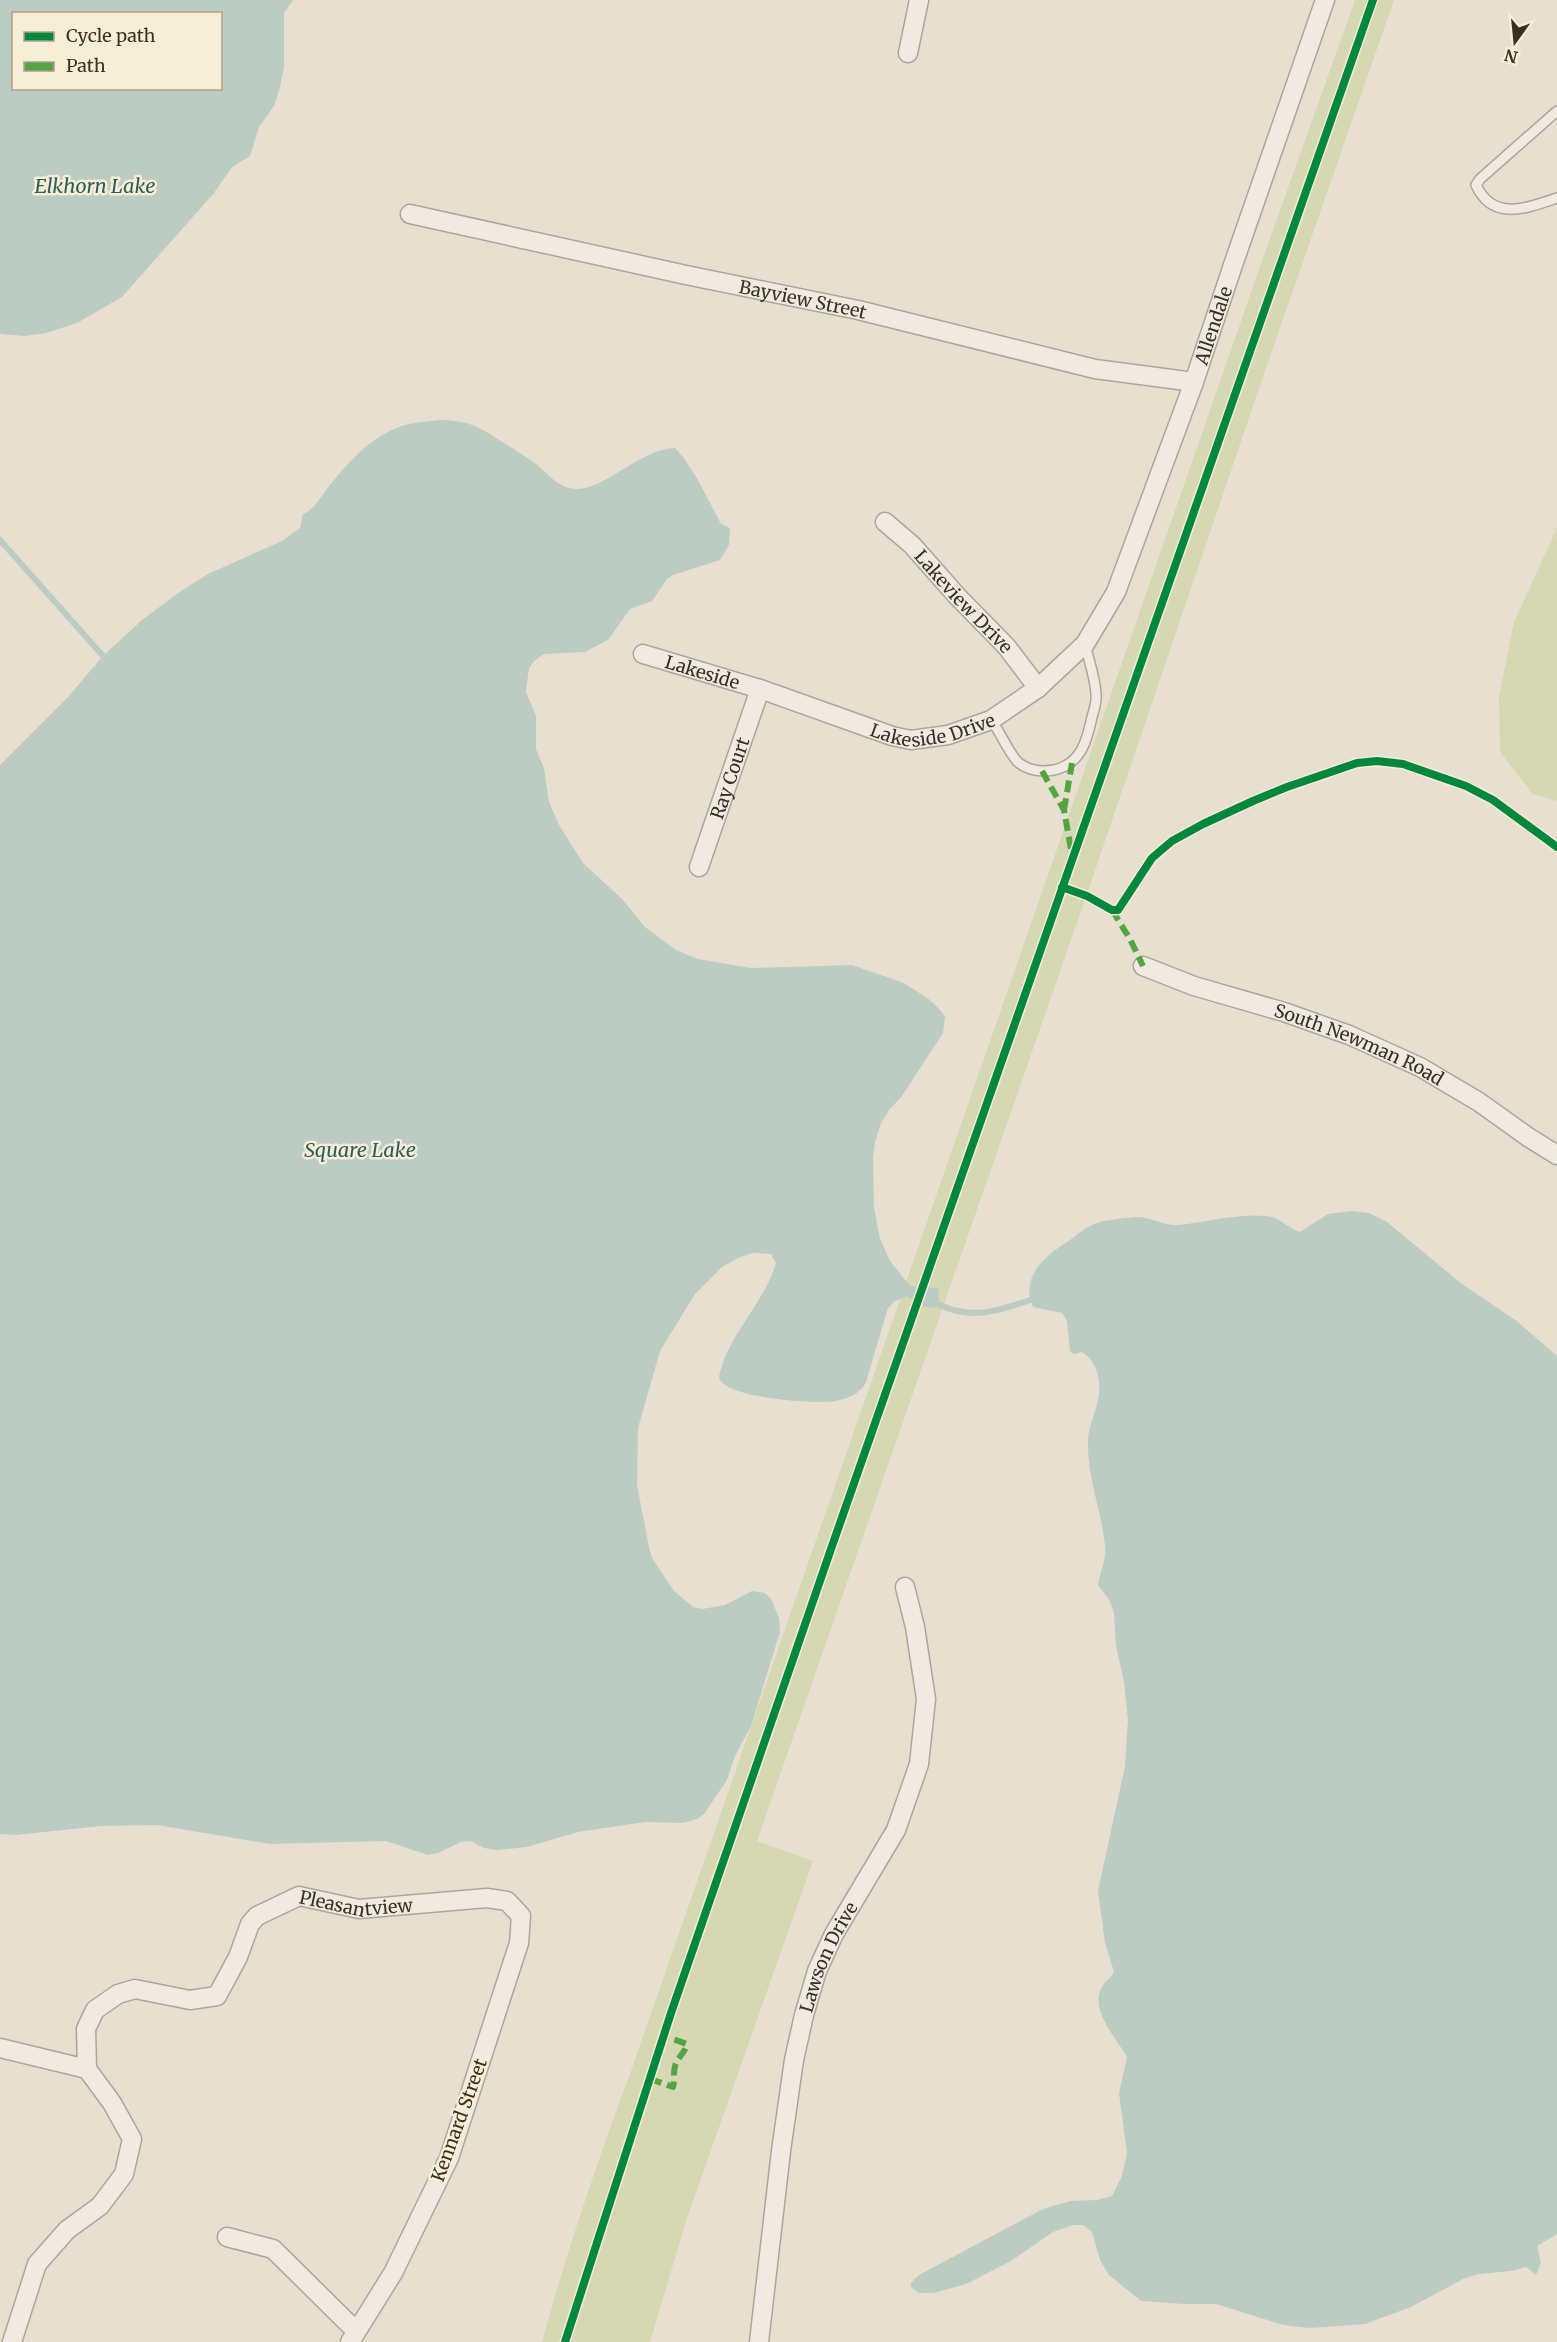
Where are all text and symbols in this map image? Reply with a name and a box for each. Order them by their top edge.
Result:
legend [12,12,222,90]
north arrow [1485,12,1545,72]
text: Cycle path [66,24,156,47]
text: N [1502,45,1520,68]
text: Path [66,54,106,77]
water label: Elkhorn Lake [35,173,156,198]
street label: Bayview Street [737,275,869,323]
street label: Allendale [1189,283,1237,369]
street label: Lakeview Drive [910,545,1018,657]
street label: Lakeside [662,650,742,694]
street label: Lakeside Drive [867,708,998,751]
street label: Ray Court [705,734,754,822]
street label: South Newman Road [1272,998,1448,1090]
water label: Square Lake [304,1137,416,1162]
street label: Pleasantview [297,1885,414,1922]
street label: Lawson Drive [794,1898,862,2015]
street label: Kennard Street [426,2055,492,2185]

